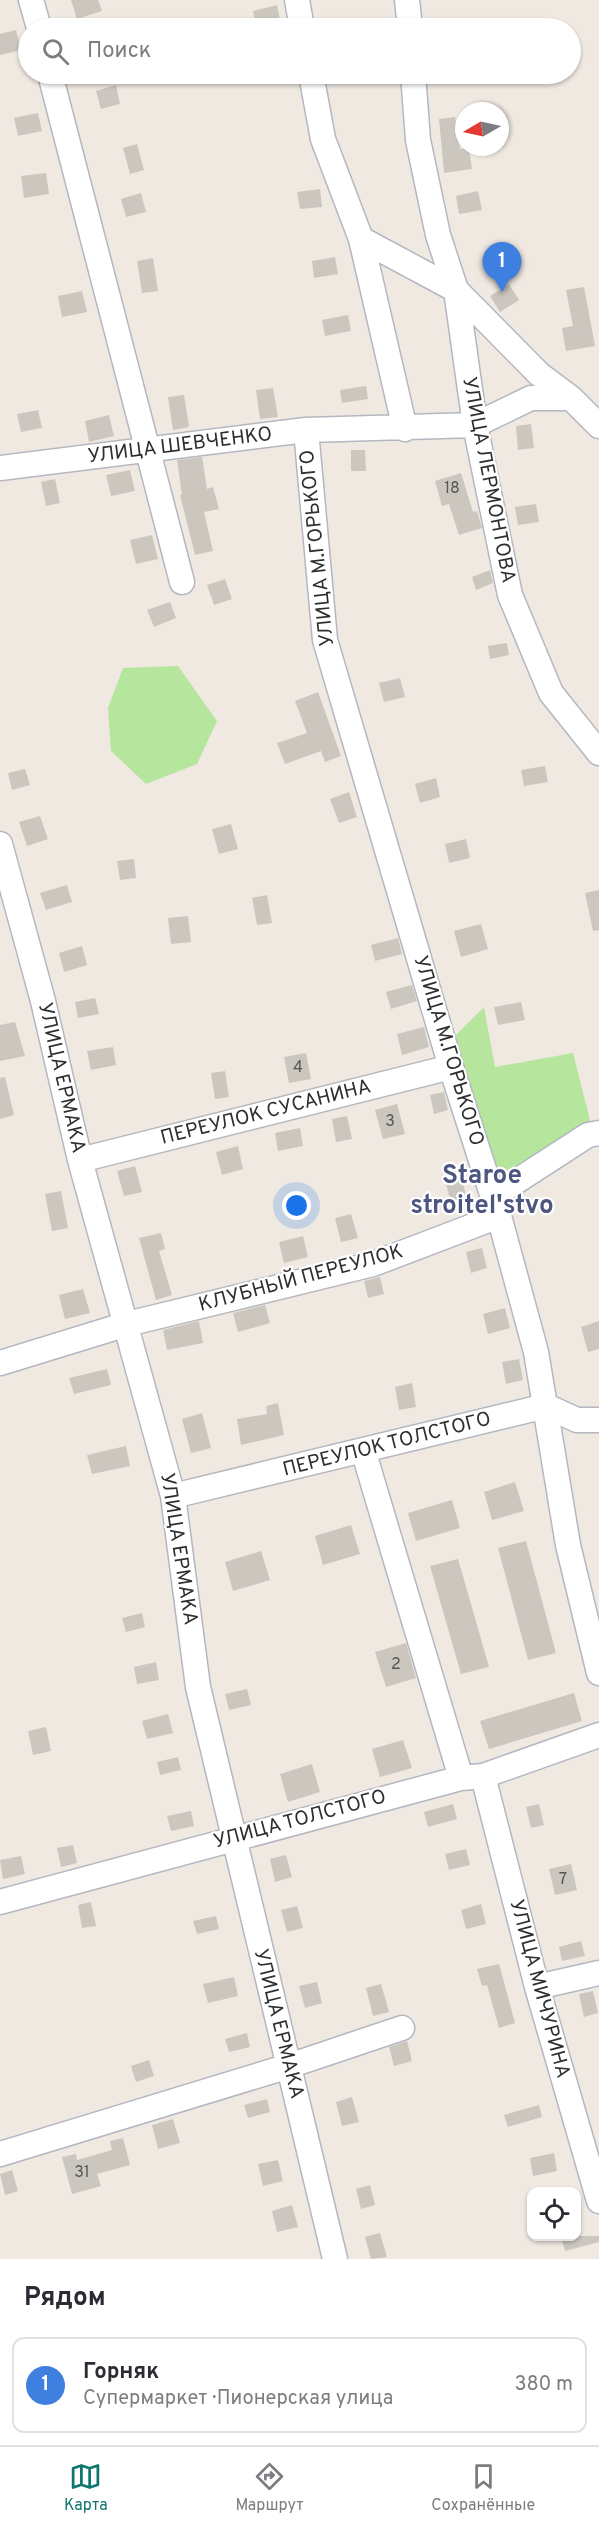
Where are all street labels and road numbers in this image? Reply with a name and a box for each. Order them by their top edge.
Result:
street label: УЛИЦА ЛЕРМОНТОВА [455,375,521,585]
street label: УЛИЦА ШЕВЧЕНКО [86,422,274,470]
street label: УЛИЦА М.ГОРЬКОГО [295,448,341,648]
street label: УЛИЦА М.ГОРЬКОГО [407,953,489,1149]
street label: УЛИЦА ЕРМАКА [31,1000,91,1156]
street label: ПЕРЕУЛОК СУСАНИНА [158,1074,374,1152]
street label: КЛУБНЫЙ ПЕРЕУЛОК [195,1237,406,1319]
street label: ПЕРЕУЛОК ТОЛСТОГО [280,1407,494,1483]
street label: УЛИЦА ЕРМАКА [153,1471,203,1627]
street label: УЛИЦА ТОЛСТОГО [211,1784,389,1856]
street label: УЛИЦА МИЧУРИНА [503,1897,575,2081]
street label: УЛИЦА ЕРМАКА [247,1946,309,2102]

